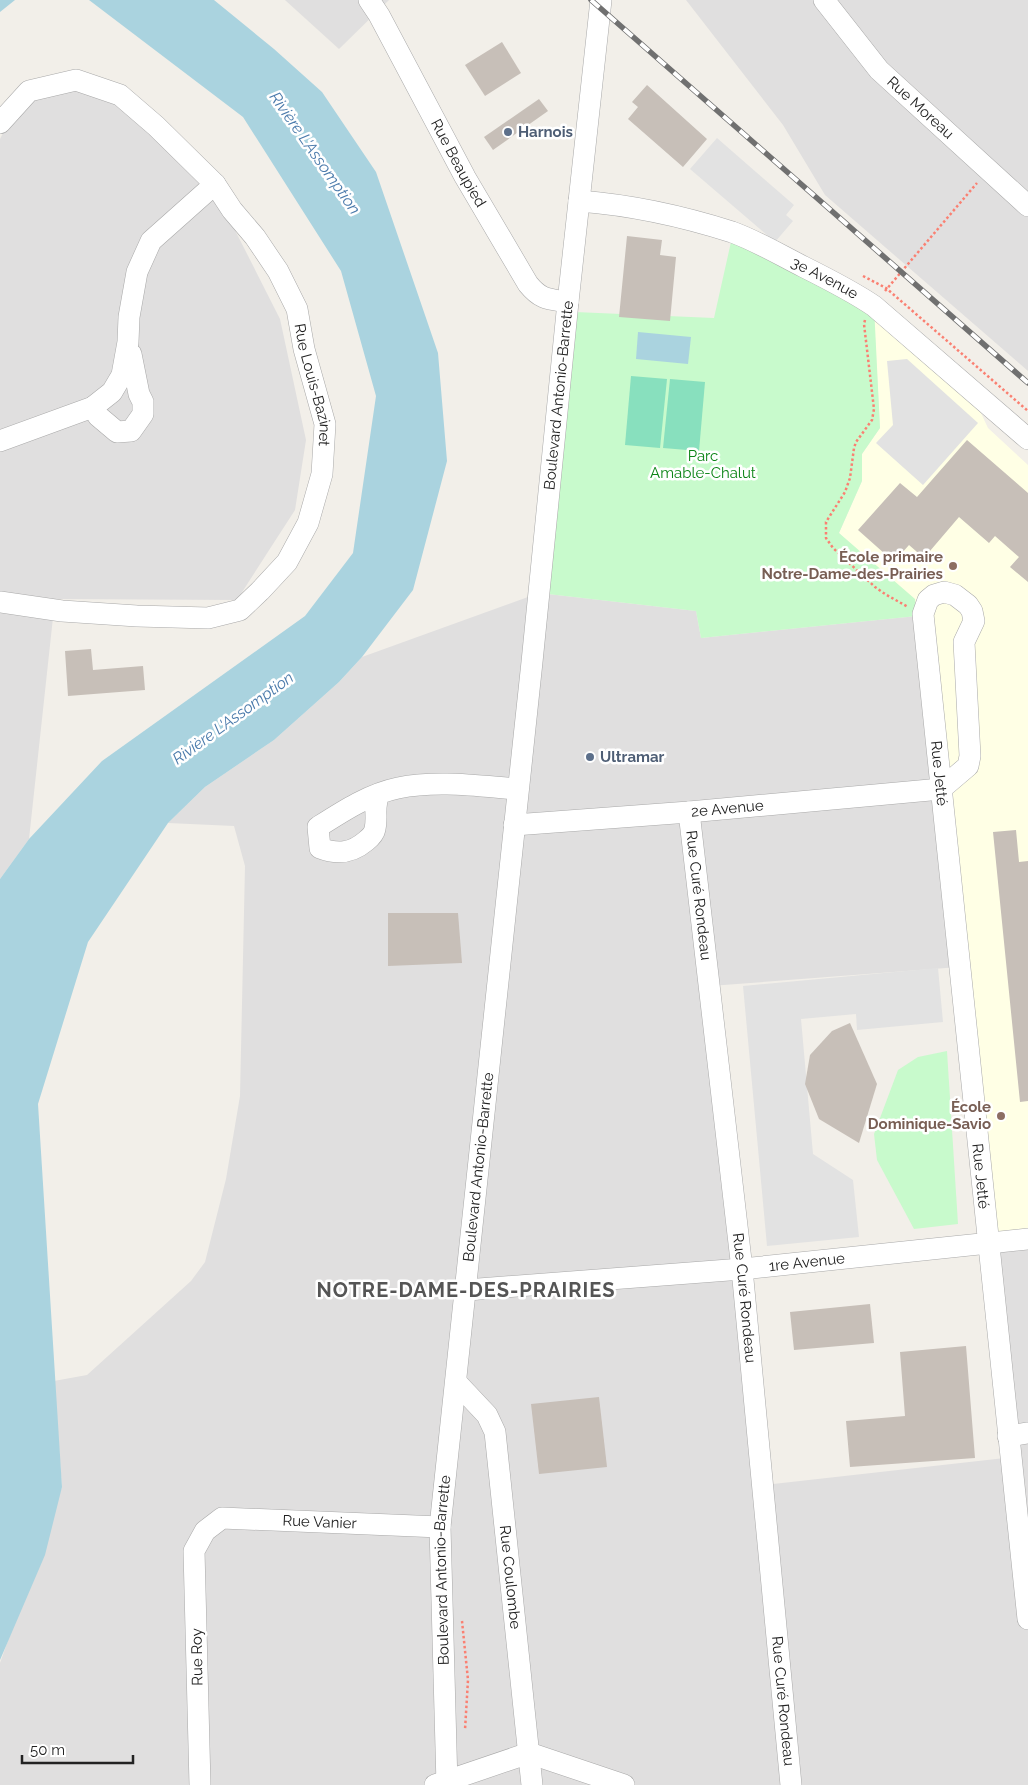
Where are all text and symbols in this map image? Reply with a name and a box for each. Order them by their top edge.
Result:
street label: Rue Moreau [883,73,958,143]
water label: Rivière L'Assomption [266,88,364,218]
street label: Rue Beaupied [427,116,490,210]
place label: Harnois [518,123,573,141]
marker: Harnois [502,126,514,138]
street label: 3e Avenue [788,253,862,303]
street label: Boulevard Antonio-Barrette [540,300,577,491]
street label: Rue Louis-Bazinet [291,322,334,447]
park label: Parc Amable-Chalut [650,447,756,482]
place label: École primaire Notre-Dame-des-Prairies [762,548,943,583]
marker: École primaire Notre-Dame-des-Prairies [947,560,959,572]
water label: Rivière L'Assomption [169,668,297,768]
street label: Rue Jetté [927,740,951,807]
place label: Ultramar [600,748,665,766]
marker: Ultramar [584,751,596,763]
street label: 2e Avenue [690,796,765,821]
street label: Rue Curé Rondeau [682,830,715,961]
street label: Boulevard Antonio-Barrette [459,1071,497,1263]
place label: École Dominique-Savio [868,1098,991,1133]
marker: École Dominique-Savio [995,1110,1007,1122]
street label: Rue Jetté [968,1143,993,1210]
street label: Rue Curé Rondeau [729,1232,760,1364]
street label: 1re Avenue [768,1249,846,1275]
district label: NOTRE-DAME-DES-PRAIRIES [316,1278,616,1302]
street label: Boulevard Antonio-Barrette [431,1474,454,1665]
street label: Rue Vanier [282,1512,358,1533]
street label: Rue Coulombe [496,1524,525,1630]
street label: Rue Roy [187,1628,207,1686]
street label: Rue Curé Rondeau [768,1635,798,1767]
scale bar [22,1732,134,1764]
text: 50 m [30,1741,65,1759]

